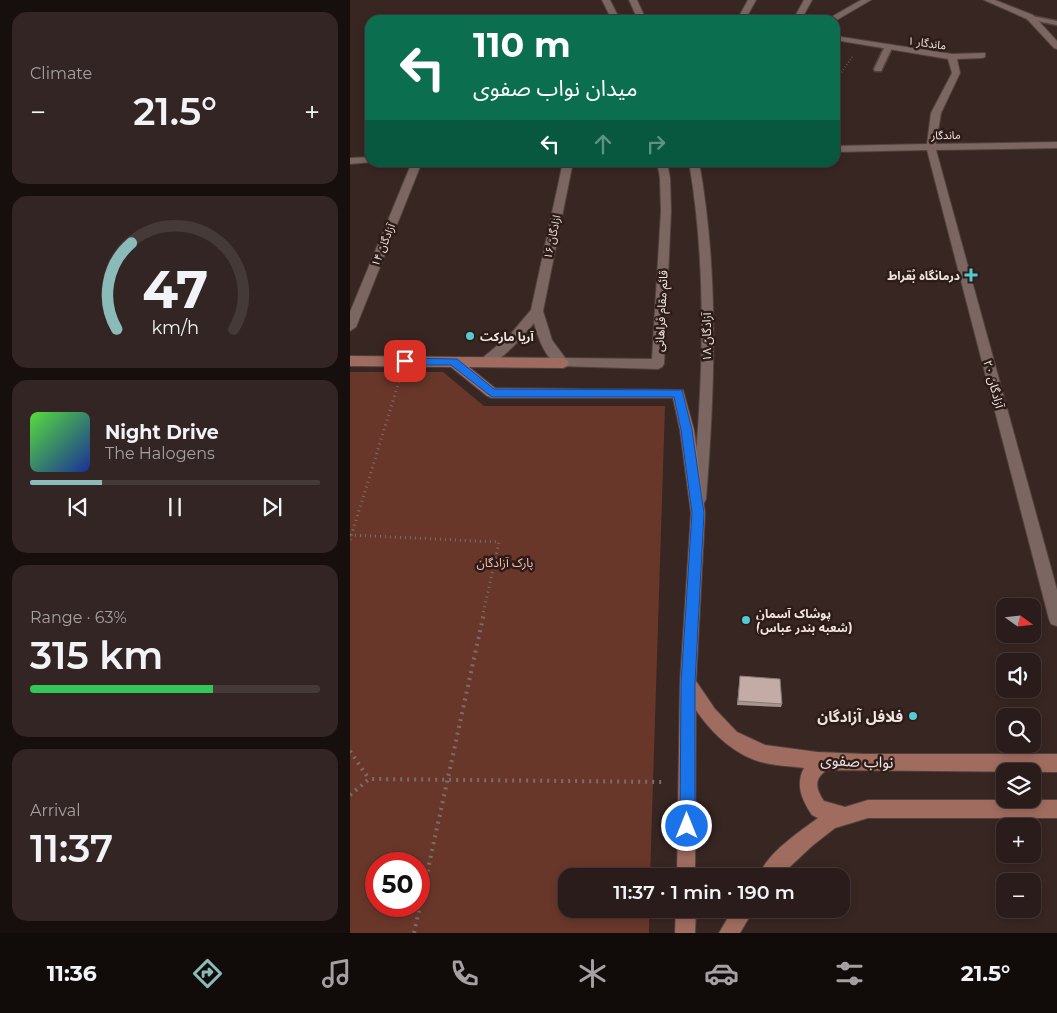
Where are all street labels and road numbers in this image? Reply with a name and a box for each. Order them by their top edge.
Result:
street label: ماندگار ۱ [907,33,947,53]
street label: ماندگار [930,128,961,142]
street label: ازادگان ۱۶ [540,214,564,260]
street label: آزادگان ۱۴ [368,221,398,268]
street label: قائم مقام فراهانی [651,270,673,352]
street label: آزادگان ۱۸ [699,312,714,362]
street label: آزادگان ۲۰ [980,358,1008,410]
street label: نواب صفوی [820,750,894,772]

